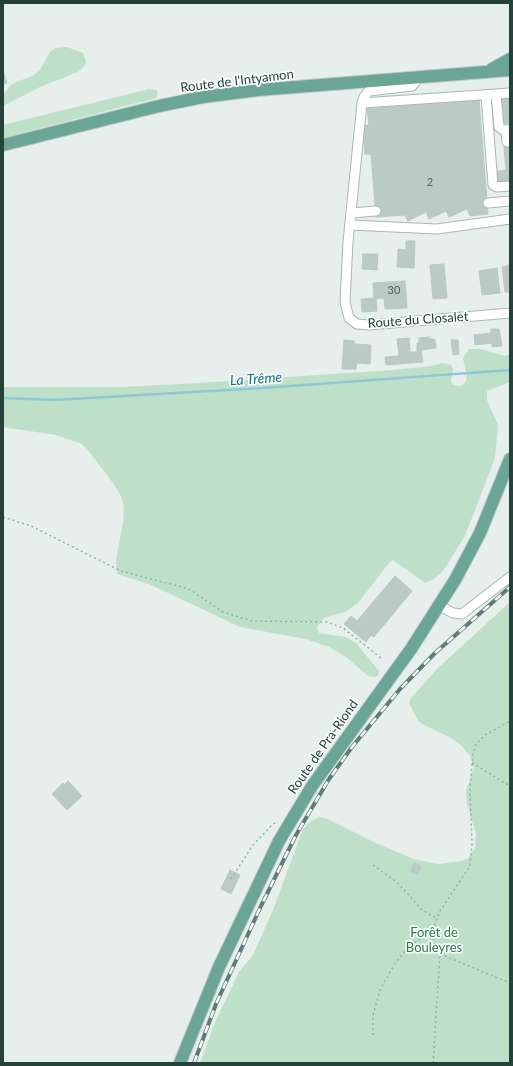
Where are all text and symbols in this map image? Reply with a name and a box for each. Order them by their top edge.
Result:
street label: Route de l'Intyamon [179,66,295,96]
house number: 2 [427,175,433,189]
house number: 30 [388,283,400,297]
street label: Route du Closalet [367,309,469,331]
water label: La Trême [229,369,283,389]
street label: Route de Pra-Riond [285,697,361,797]
park label: Forêt de Bouleyres [406,925,462,956]

